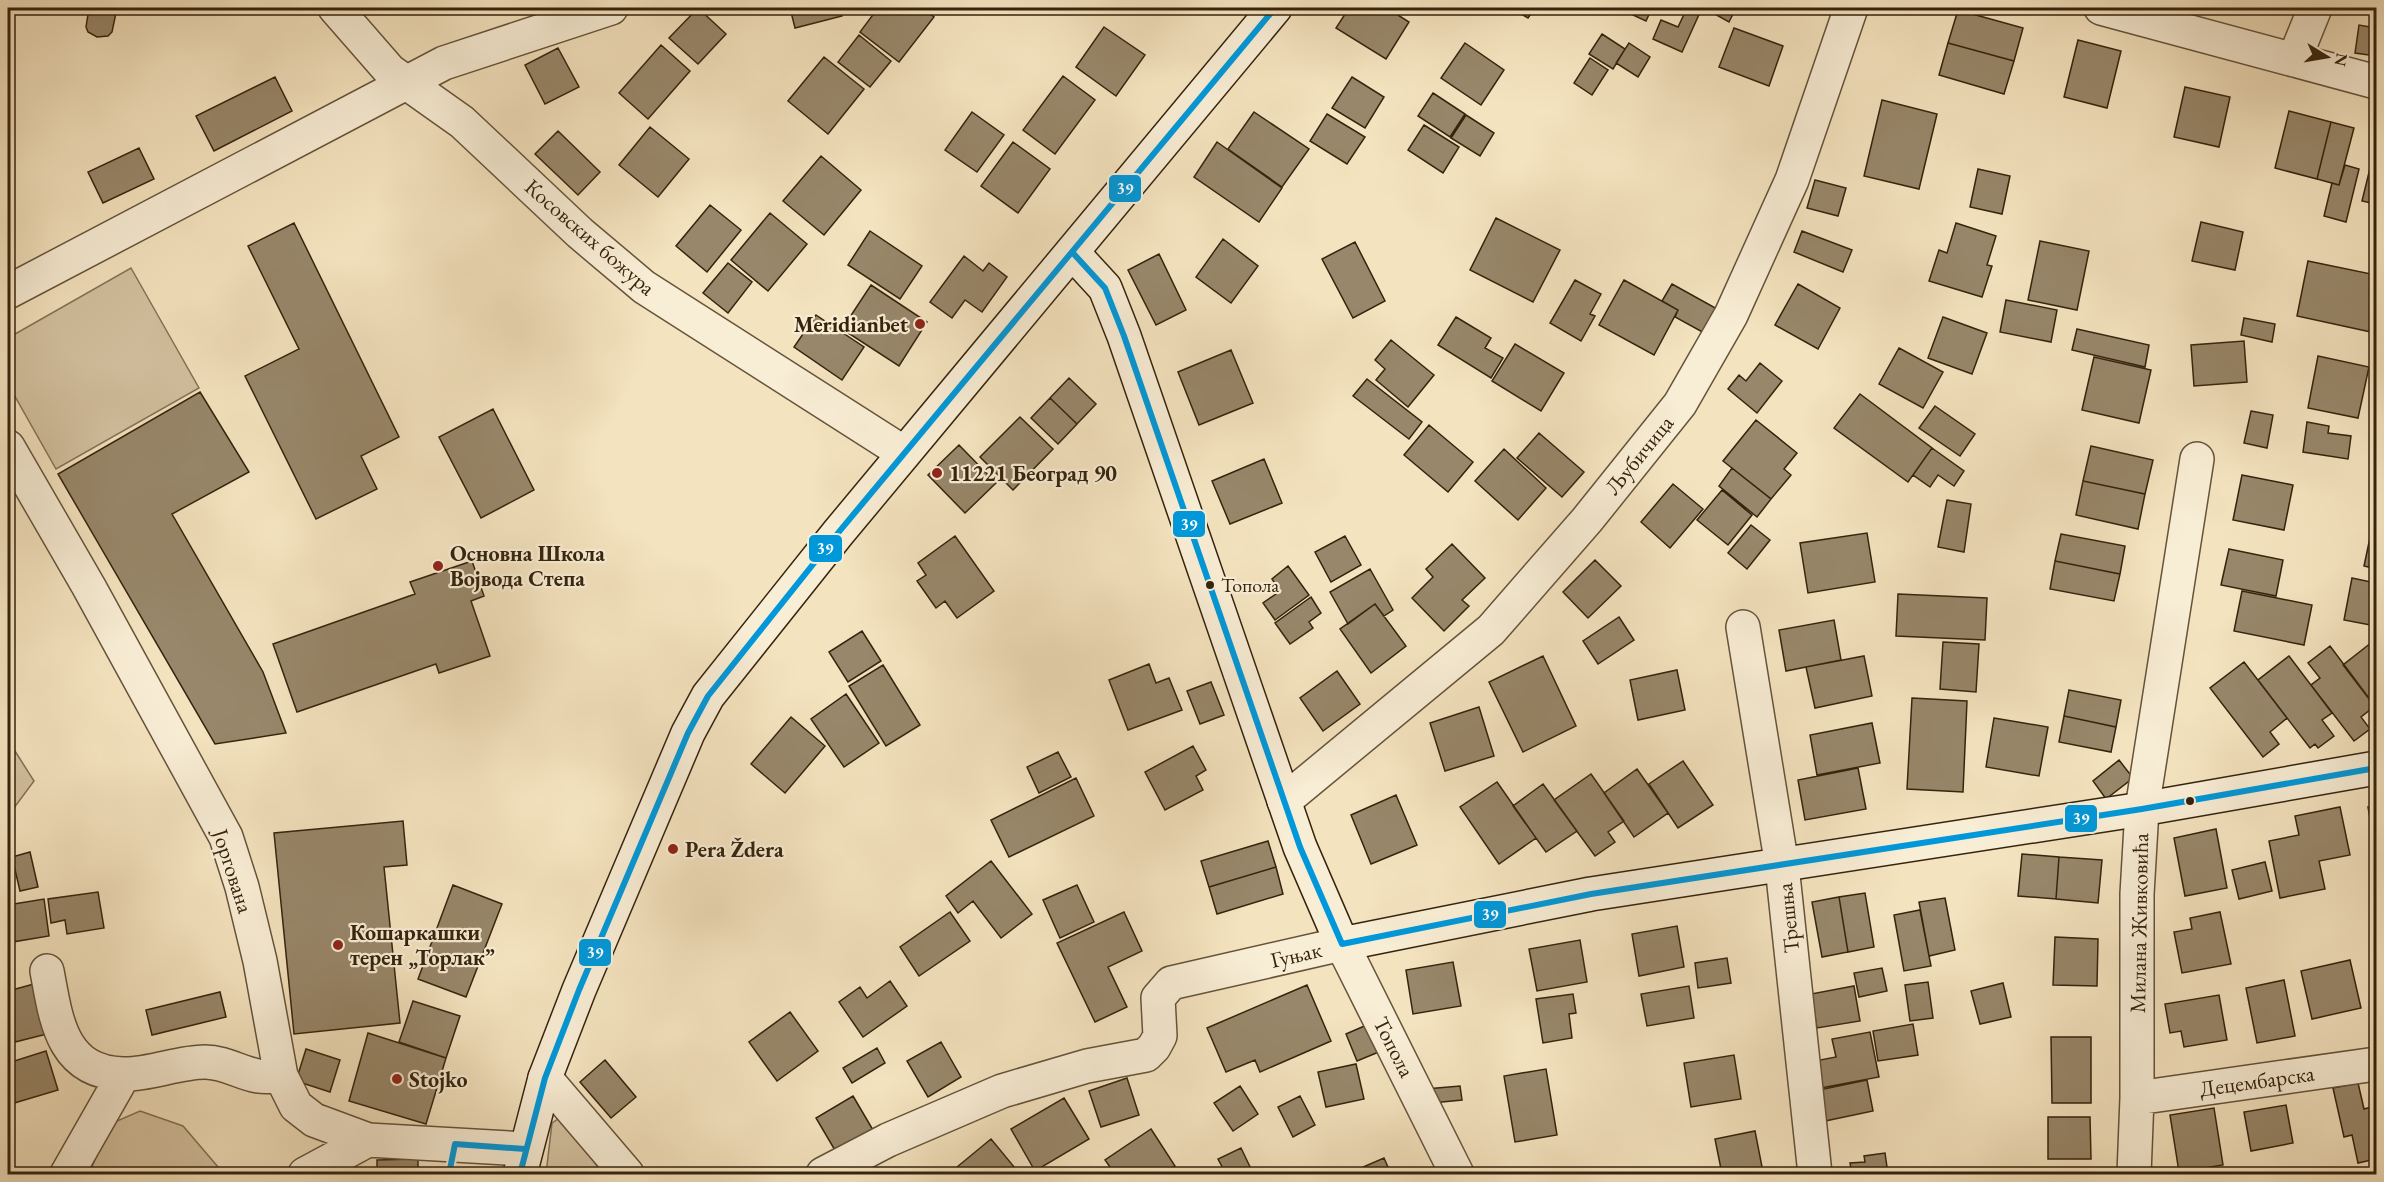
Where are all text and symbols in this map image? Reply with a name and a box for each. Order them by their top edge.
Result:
north arrow [2297,27,2357,87]
text: N [2330,51,2353,68]
street label: Косовских божура [519,172,662,302]
line badge: 39 [1108,174,1142,203]
text: 39 [1117,178,1134,199]
place label: Meridianbet [794,310,909,339]
marker: Meridianbet [913,317,927,331]
street label: Љубичица [1598,409,1680,501]
place label: 11221 Београд 90 [949,459,1117,488]
marker: 11221 Београд 90 [930,466,944,480]
line badge: 39 [1172,510,1206,538]
text: 39 [1181,514,1198,535]
line badge: 39 [808,534,843,563]
text: 39 [817,538,834,559]
place label: Основна Школа Војвода Степа [450,539,605,593]
marker: Основна Школа Војвода Степа [431,559,445,573]
place label: Топола [1221,572,1279,598]
marker: Топола [1204,579,1216,591]
unlabelled marker [2184,795,2196,807]
line badge: 39 [2064,804,2098,833]
text: 39 [2073,808,2090,829]
street label: Јоргована [205,823,260,917]
street label: Милана Живковића [2123,832,2155,1013]
place label: Pera Ždera [685,835,784,864]
marker: Pera Ždera [666,842,680,856]
street label: Трешња [1770,881,1806,955]
line badge: 39 [1473,900,1507,929]
text: 39 [1482,904,1499,925]
place label: Кошаркашки терен „Торлак” [350,918,495,972]
street label: Гуњак [1268,935,1325,975]
marker: Кошаркашки терен „Торлак” [331,938,345,952]
line badge: 39 [578,938,612,967]
text: 39 [587,942,604,963]
street label: Топола [1367,1012,1422,1082]
street label: Децембарска [2198,1059,2316,1103]
place label: Stojko [409,1065,468,1094]
marker: Stojko [390,1072,404,1086]

